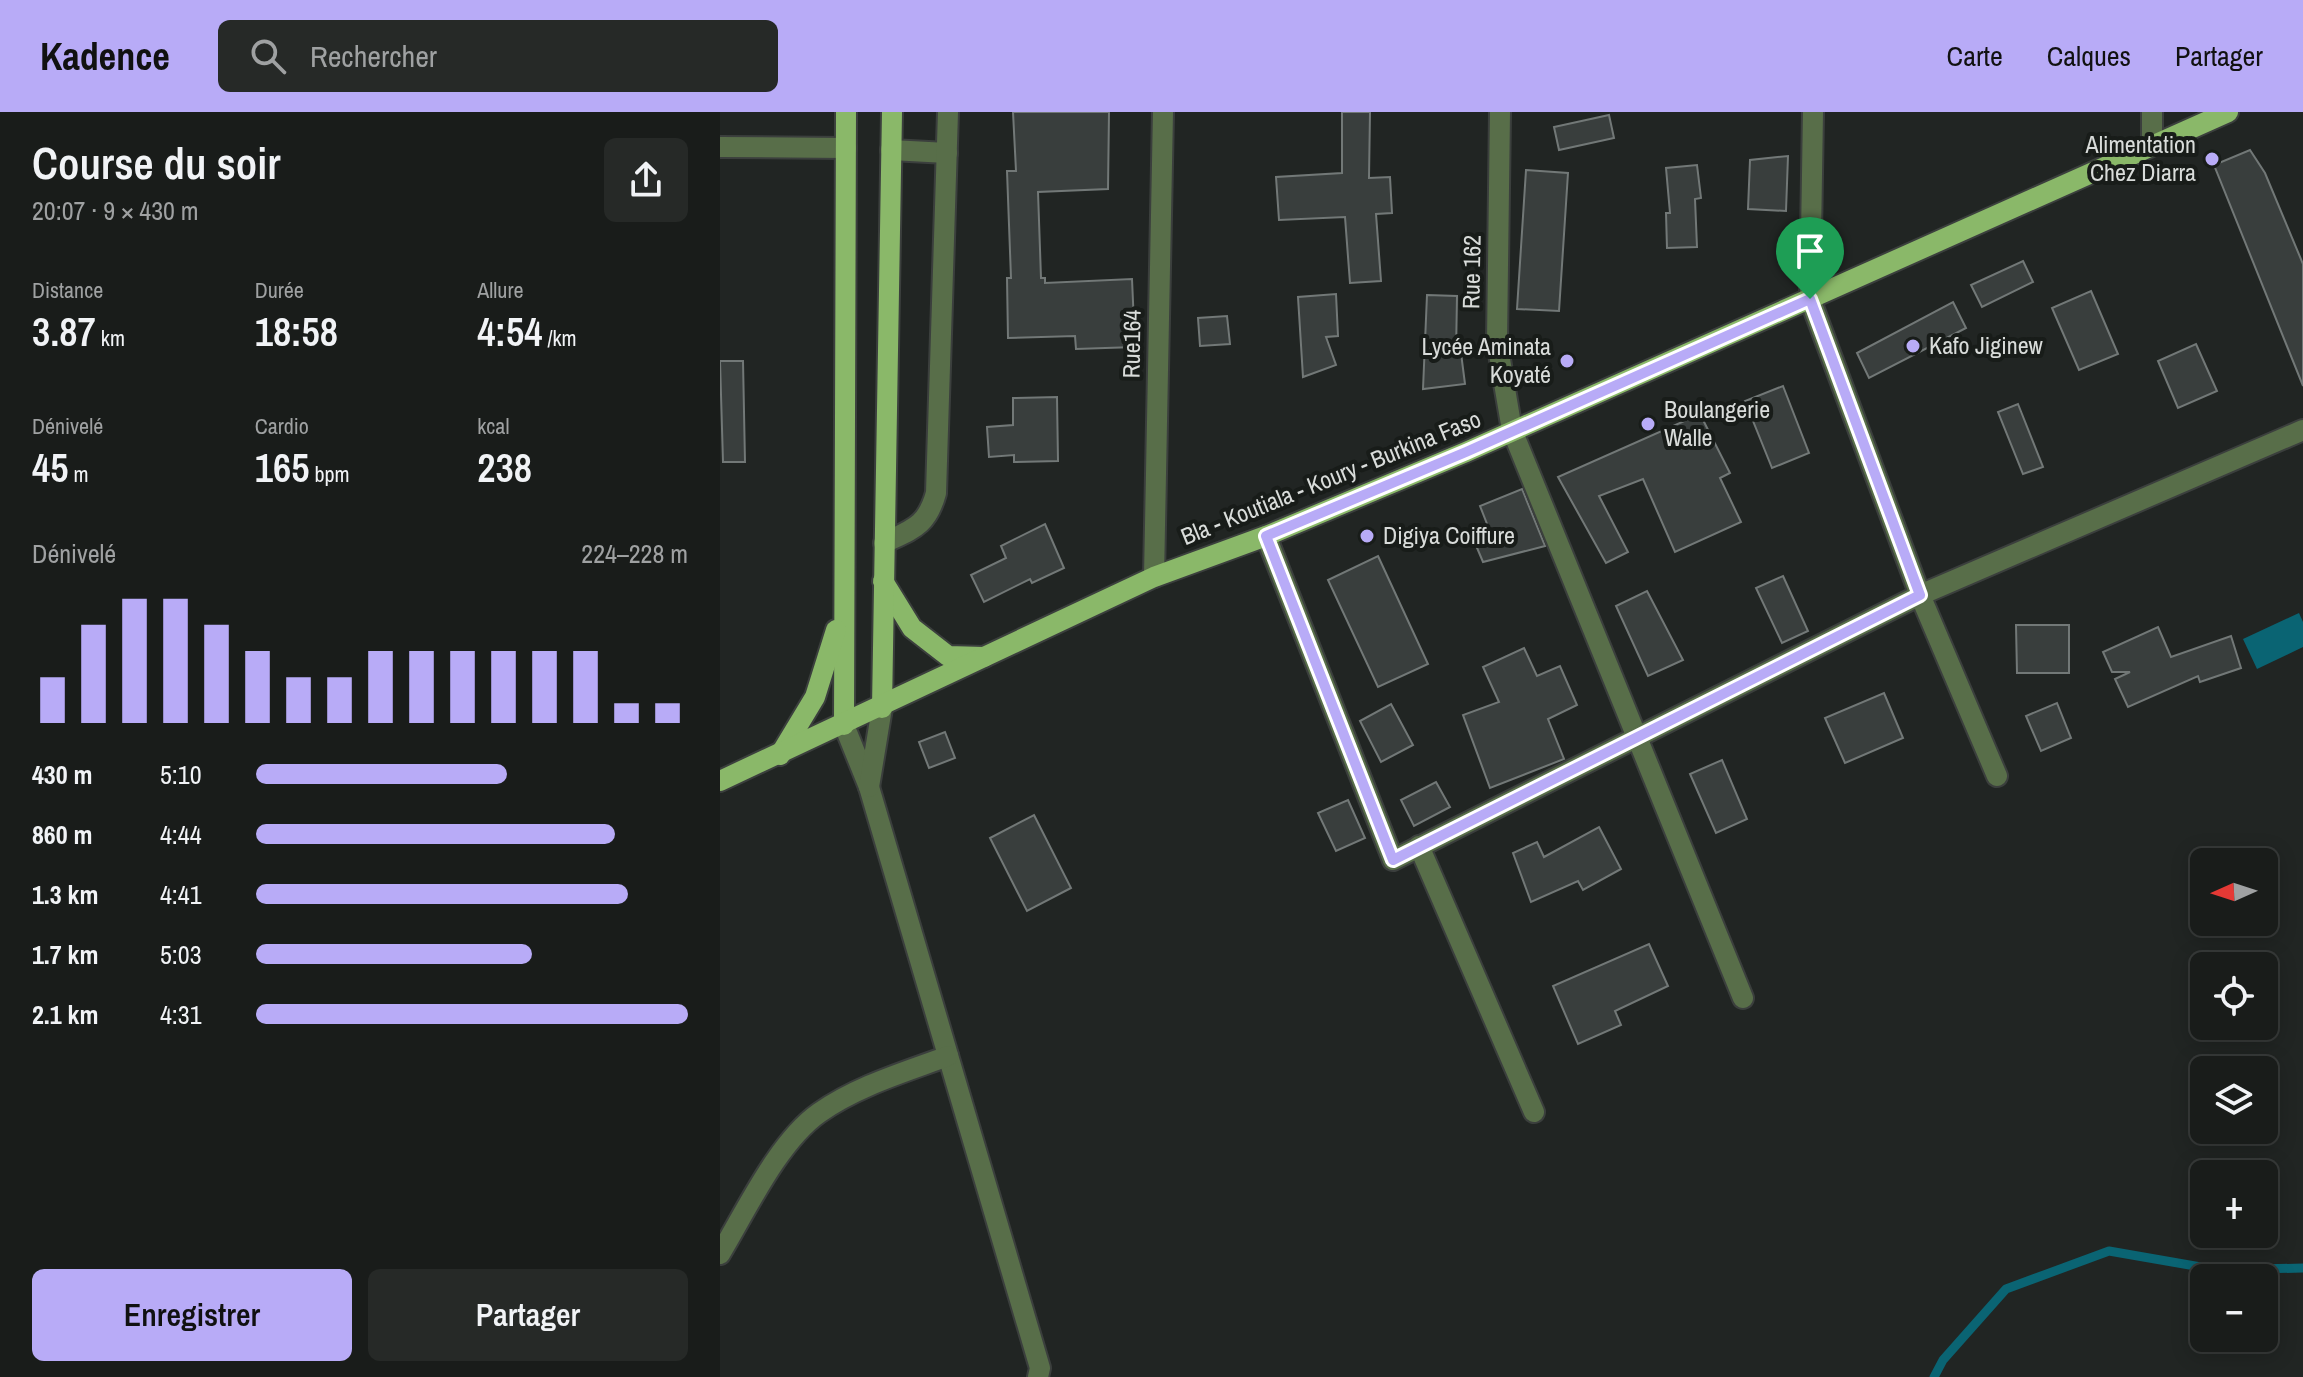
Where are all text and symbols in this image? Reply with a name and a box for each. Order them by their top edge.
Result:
search box [218,20,778,92]
text: Kadence [40,31,170,82]
icon: search [246,34,290,78]
text: Rechercher [310,36,437,76]
text: Carte [1947,37,2003,75]
text: Calques [2047,37,2131,75]
text: Partager [2175,37,2263,75]
place label: Alimentation Chez Diarra [2085,128,2196,188]
text: Course du soir [32,133,281,193]
button: share [604,138,688,222]
marker: Alimentation Chez Diarra [2203,150,2221,168]
text: 20:07 · 9 × 430 m [32,193,199,228]
pin [1776,217,1844,299]
icon: arrive [1788,229,1832,273]
street label: Rue 162 [1454,235,1488,309]
text: Distance [32,275,103,305]
text: Durée [255,275,304,305]
text: Allure [477,275,523,305]
text: 3.87 [32,305,96,358]
text: 18:58 [255,305,338,358]
text: 4:54 [477,305,542,358]
street label: Rue164 [1114,309,1148,379]
text: km [96,323,125,353]
text: /km [542,323,576,353]
place label: Kafo Jiginew [1929,329,2044,361]
place label: Lycée Aminata Koyaté [1422,330,1551,390]
marker: Kafo Jiginew [1904,337,1922,355]
marker: Lycée Aminata Koyaté [1558,352,1576,370]
place label: Boulangerie Walle [1664,393,1770,453]
street label: Bla - Koutiala - Koury - Burkina Faso [1176,402,1485,552]
text: Dénivelé [32,411,103,441]
text: Cardio [255,411,309,441]
text: kcal [477,411,509,441]
marker: Boulangerie Walle [1639,415,1657,433]
text: 45 [32,441,68,494]
text: 165 [255,441,309,494]
text: 238 [477,441,532,494]
text: m [68,459,89,489]
text: bpm [309,459,350,489]
place label: Digiya Coiffure [1383,519,1515,551]
marker: Digiya Coiffure [1358,527,1376,545]
text: Dénivelé [32,536,116,571]
text: 224–228 m [581,536,688,571]
text: 430 m [32,757,92,792]
text: 5:10 [160,757,202,792]
text: 860 m [32,817,92,852]
text: 4:44 [160,817,202,852]
north arrow [2190,848,2278,936]
map controls [2190,848,2278,1352]
text: 1.3 km [32,877,98,912]
text: 4:41 [160,877,202,912]
text: 1.7 km [32,937,98,972]
text: 5:03 [160,937,202,972]
button: locate [2190,952,2278,1040]
text: 2.1 km [32,997,98,1032]
text: 4:31 [160,997,202,1032]
button: layers [2190,1056,2278,1144]
button: + [2190,1160,2278,1248]
button: − [2190,1264,2278,1352]
button: Enregistrer [32,1269,352,1361]
button: Partager [368,1269,688,1361]

